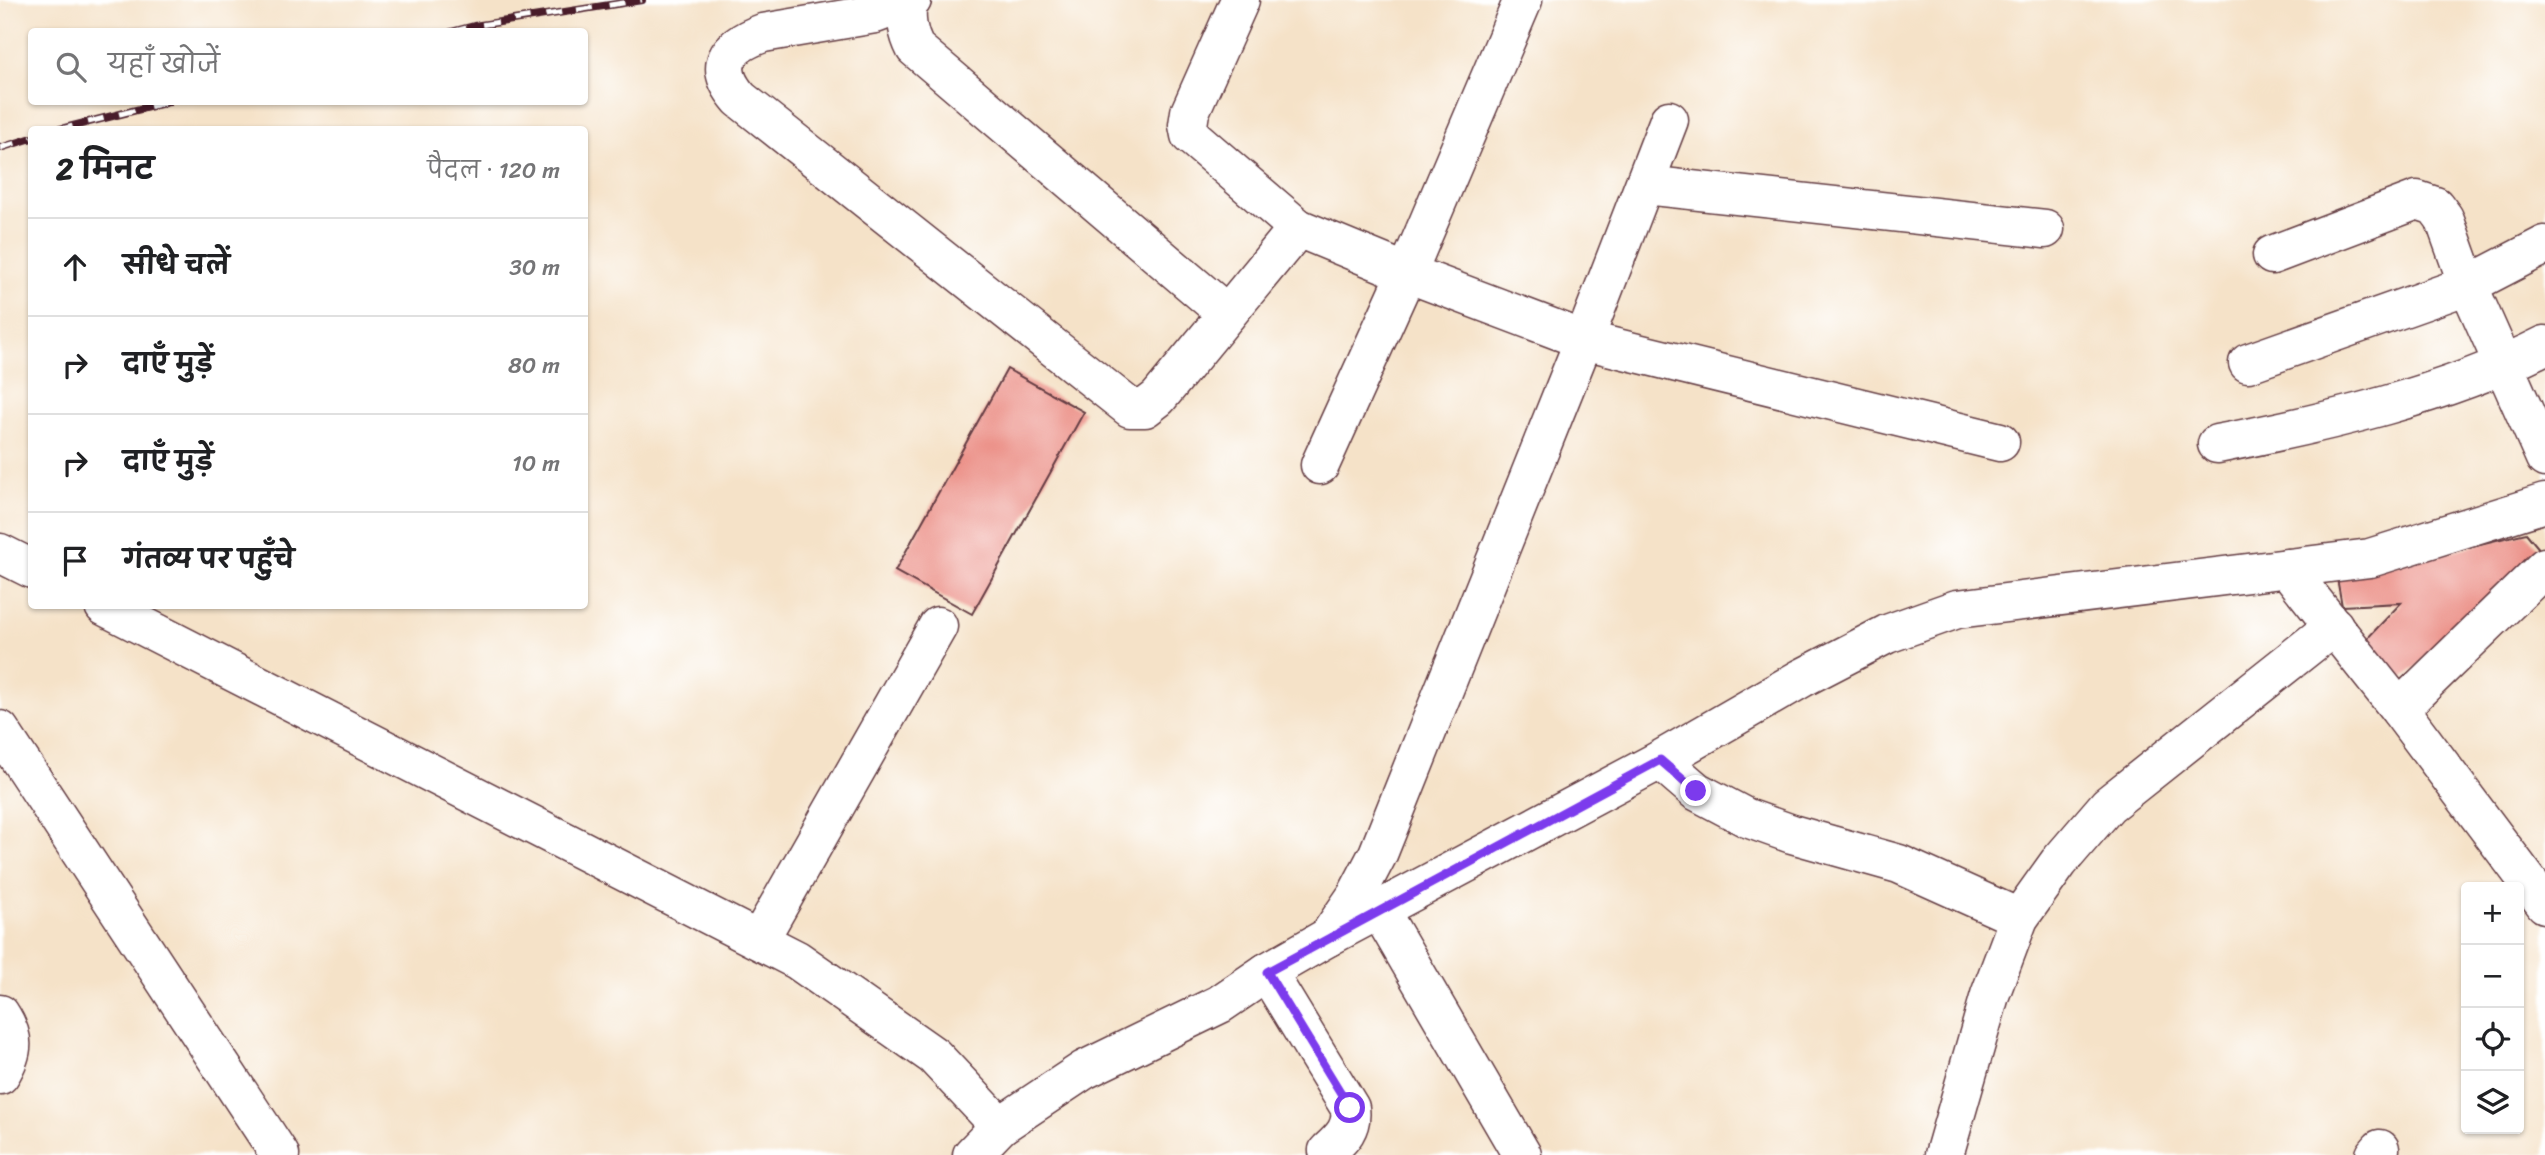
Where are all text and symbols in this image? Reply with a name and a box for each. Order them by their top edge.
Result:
search box [28,28,588,105]
text: यहाँ खोजें [108,41,220,87]
icon: search [52,48,90,86]
text: 2 मिनट [56,142,154,196]
text: पैदल · 120 m [427,150,560,191]
text: सीधे चलें [123,242,230,288]
text: 30 m [509,247,560,288]
icon: ahead [56,248,94,286]
text: दाएँ मुड़ें [123,340,214,386]
text: 80 m [508,345,560,386]
icon: right [56,346,94,384]
text: दाएँ मुड़ें [123,438,214,484]
text: 10 m [512,443,560,484]
icon: right [56,444,94,482]
text: गंतव्य पर पहुँचे [123,536,295,582]
icon: arrive [56,542,94,580]
route end [1680,775,1711,806]
map controls [2461,882,2524,1134]
button: + [2461,882,2524,945]
button: − [2461,945,2524,1008]
button: locate [2461,1008,2524,1071]
button: layers [2461,1071,2524,1134]
route start [1334,1092,1365,1123]

